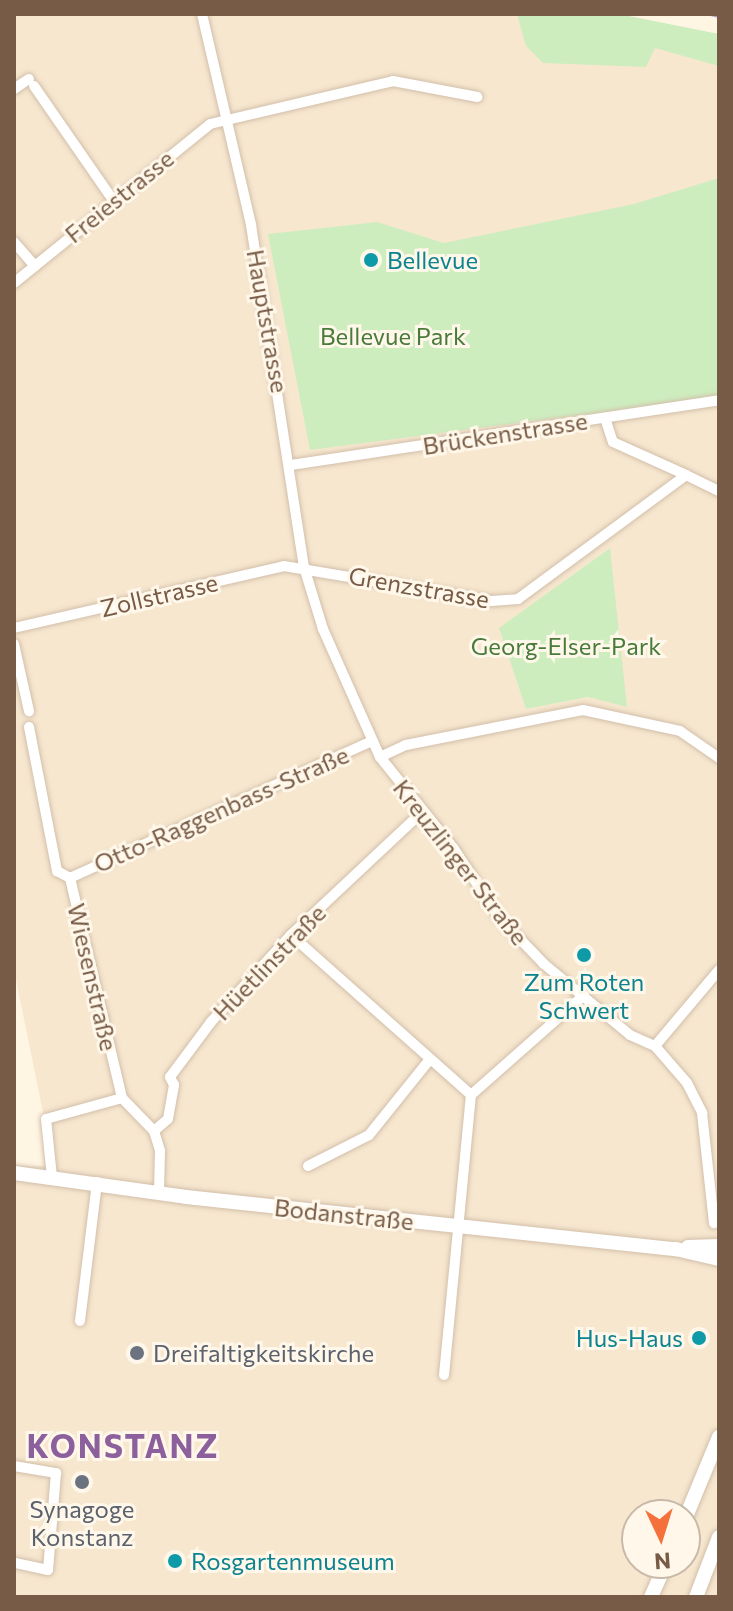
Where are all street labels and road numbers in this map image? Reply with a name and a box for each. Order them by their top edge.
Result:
street label: Freiestrasse [59,144,179,248]
street label: Hauptstrasse [241,247,295,395]
street label: Brückenstrasse [421,406,589,460]
street label: Grenzstrasse [346,560,492,614]
street label: Zollstrasse [97,568,221,622]
street label: Otto-Raggenbass-Straße [89,740,353,878]
street label: Kreuzlinger Straße [388,774,534,950]
street label: Hüetlinstraße [207,898,331,1026]
street label: Wiesenstraße [62,900,124,1054]
street label: Bodanstraße [273,1192,415,1236]

